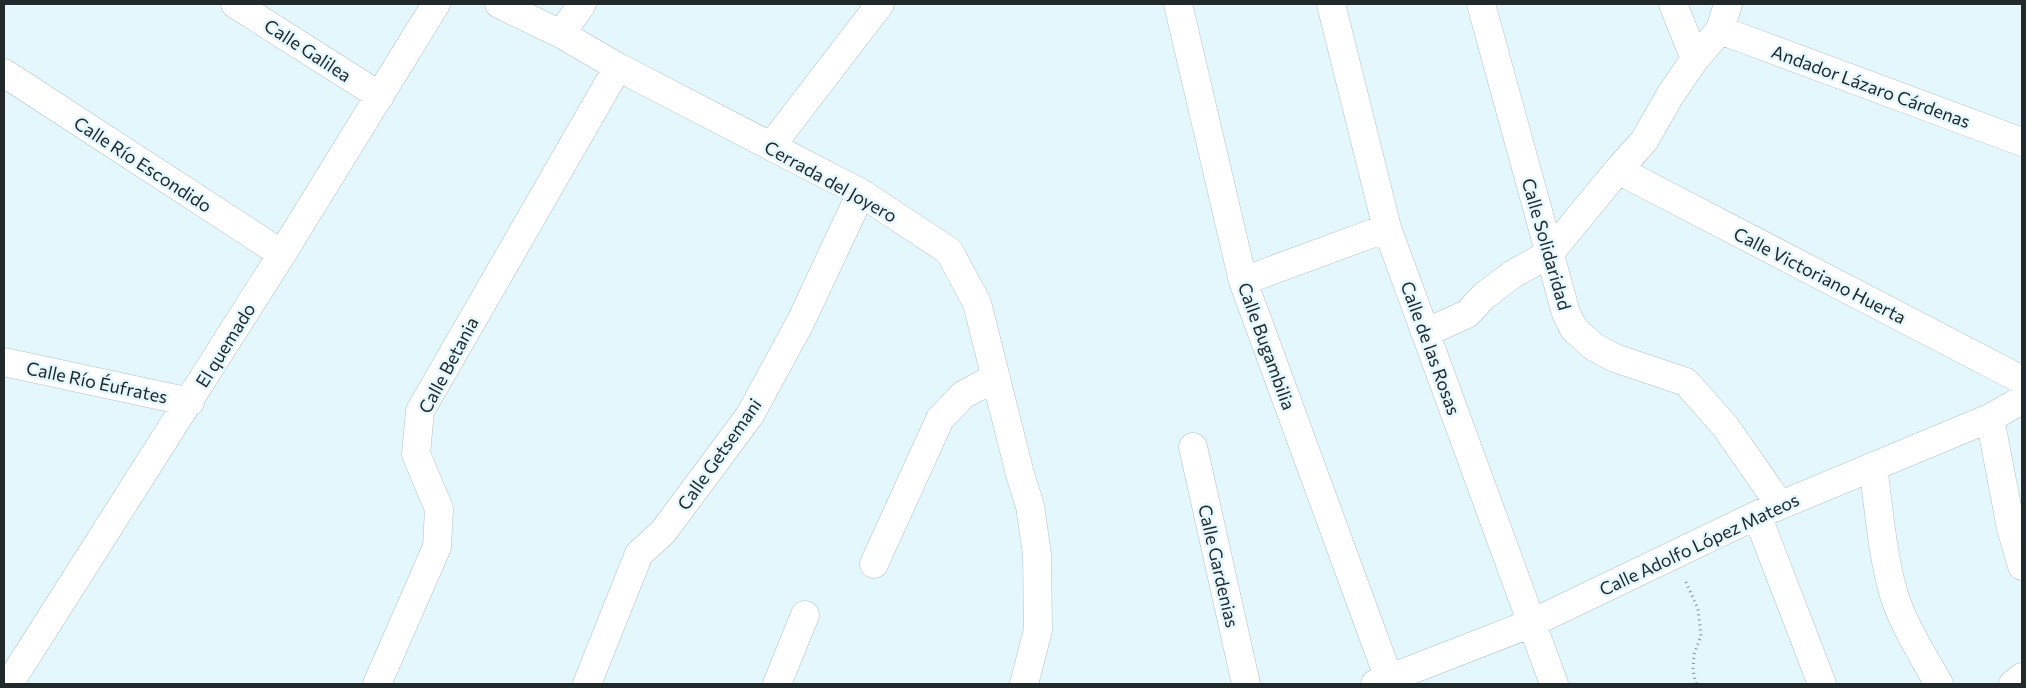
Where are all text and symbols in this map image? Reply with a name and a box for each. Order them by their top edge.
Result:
street label: Calle Galilea [260,14,356,86]
street label: Andador Lázaro Cárdenas [1769,40,1973,132]
street label: Calle Río Escondido [70,111,216,217]
street label: Cerrada del Joyero [761,135,901,227]
street label: Calle Solidaridad [1518,176,1576,312]
street label: Calle Victoriano Huerta [1730,222,1910,328]
street label: Calle de las Rosas [1397,278,1465,418]
street label: Calle Bugambilia [1234,279,1300,413]
street label: El quemado [190,299,260,391]
street label: Calle Betania [413,313,483,417]
street label: Calle Río Éufrates [24,356,170,408]
street label: Calle Getsemani [672,394,766,514]
street label: Calle Adolfo López Mateos [1596,488,1802,600]
street label: Calle Gardenias [1194,502,1244,630]

